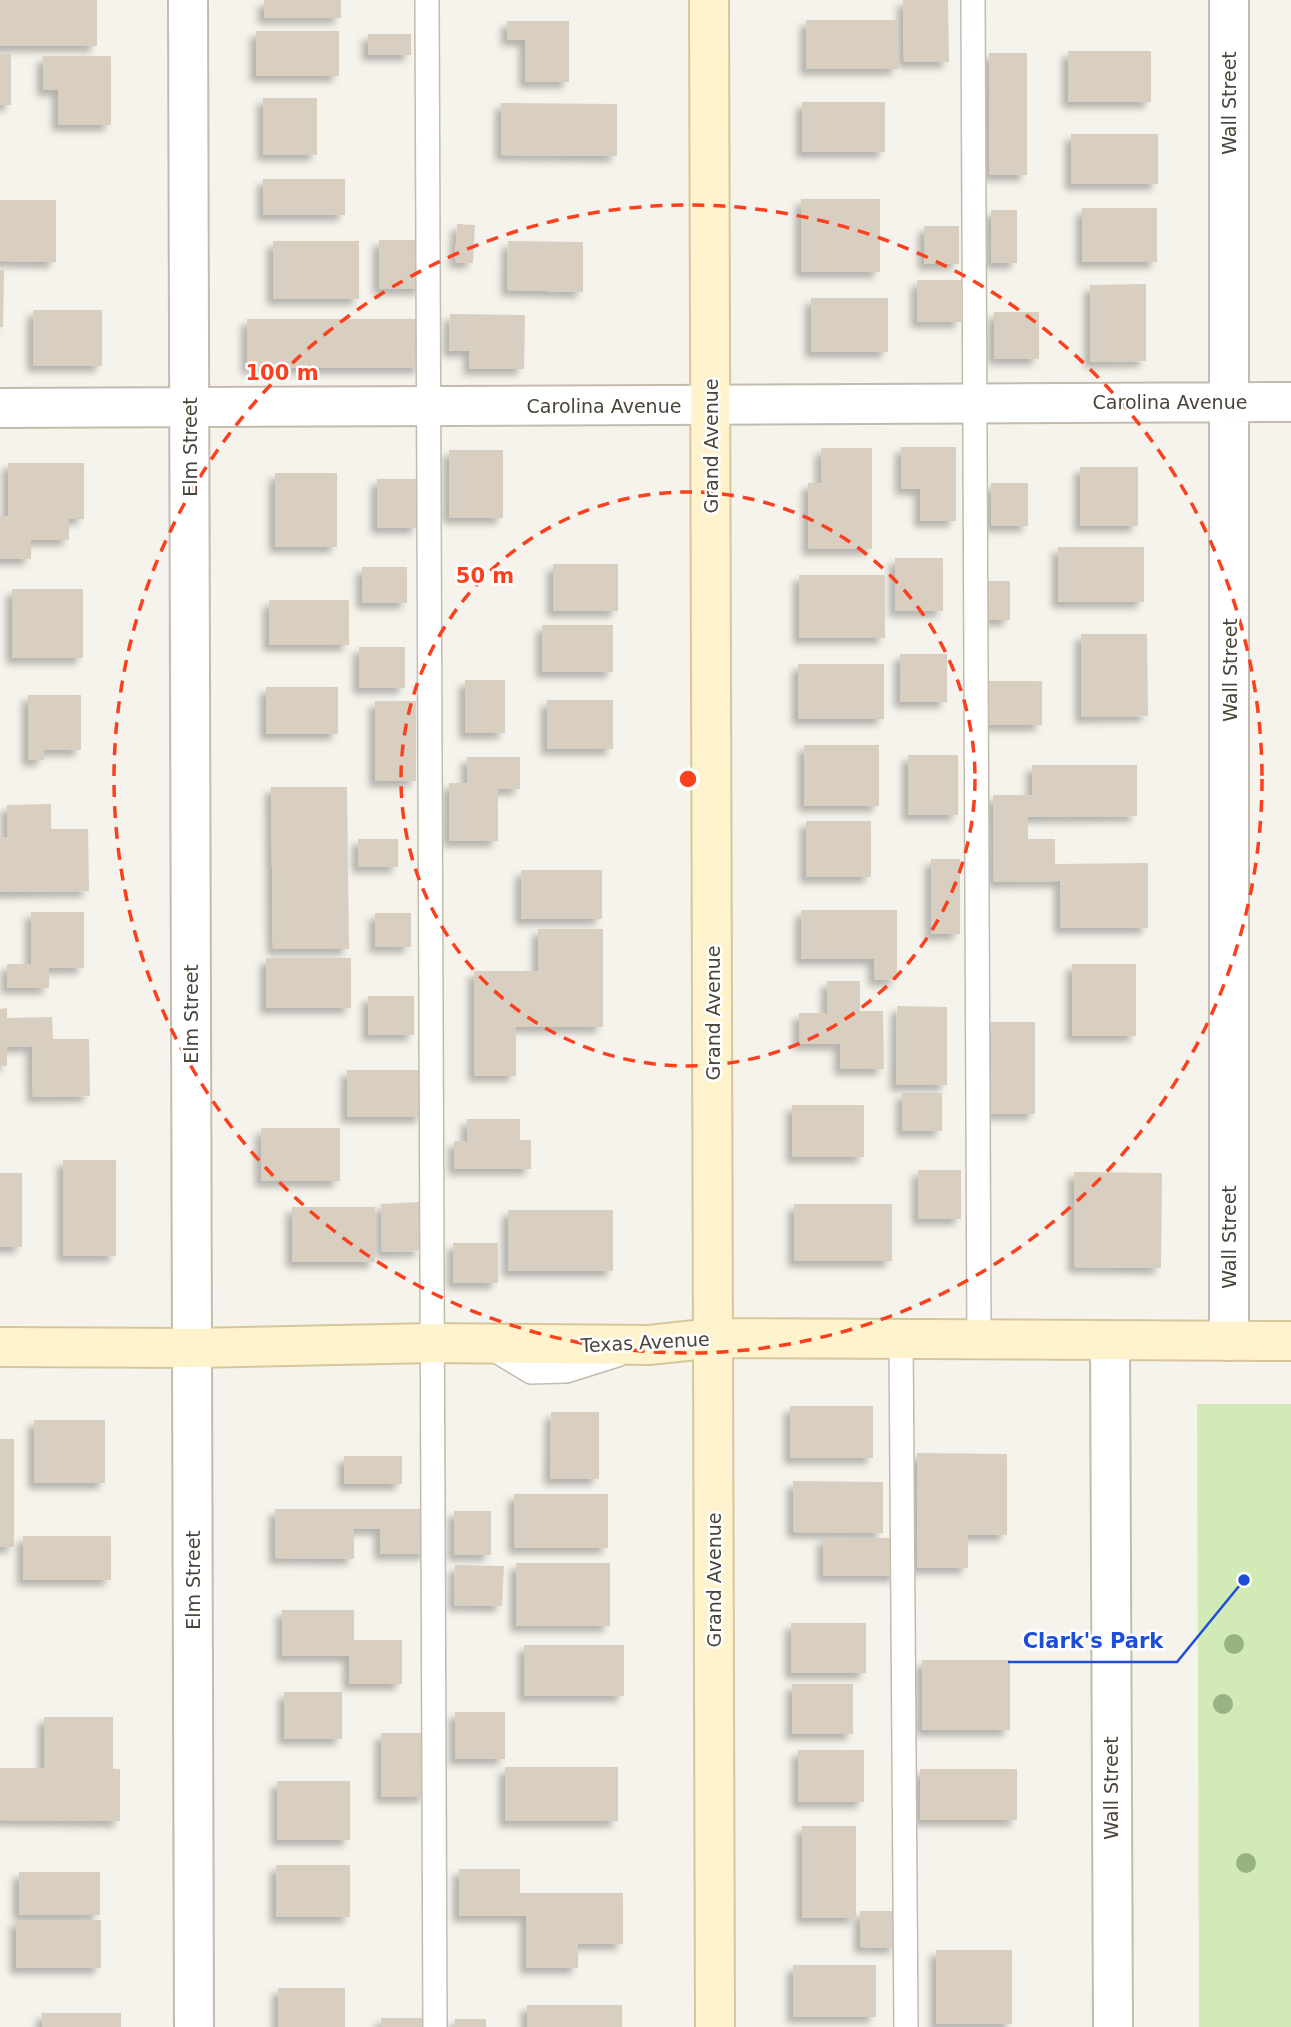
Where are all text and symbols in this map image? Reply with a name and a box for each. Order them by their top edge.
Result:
street label: Wall Street [1218,51,1240,155]
text: 100 m [245,361,319,385]
street label: Grand Avenue [700,379,722,513]
street label: Carolina Avenue [1093,391,1247,413]
street label: Carolina Avenue [527,395,681,417]
street label: Elm Street [179,397,201,497]
text: 50 m [456,564,514,588]
street label: Wall Street [1219,618,1241,722]
centre of rings [676,767,700,791]
street label: Grand Avenue [702,946,724,1080]
street label: Elm Street [180,964,202,1064]
street label: Wall Street [1218,1185,1240,1289]
street label: Texas Avenue [579,1328,710,1356]
street label: Grand Avenue [703,1513,725,1647]
street label: Elm Street [182,1530,204,1630]
callout: Clark's Park [1008,1620,1177,1662]
text: Clark's Park [1023,1629,1164,1653]
street label: Wall Street [1100,1736,1122,1840]

